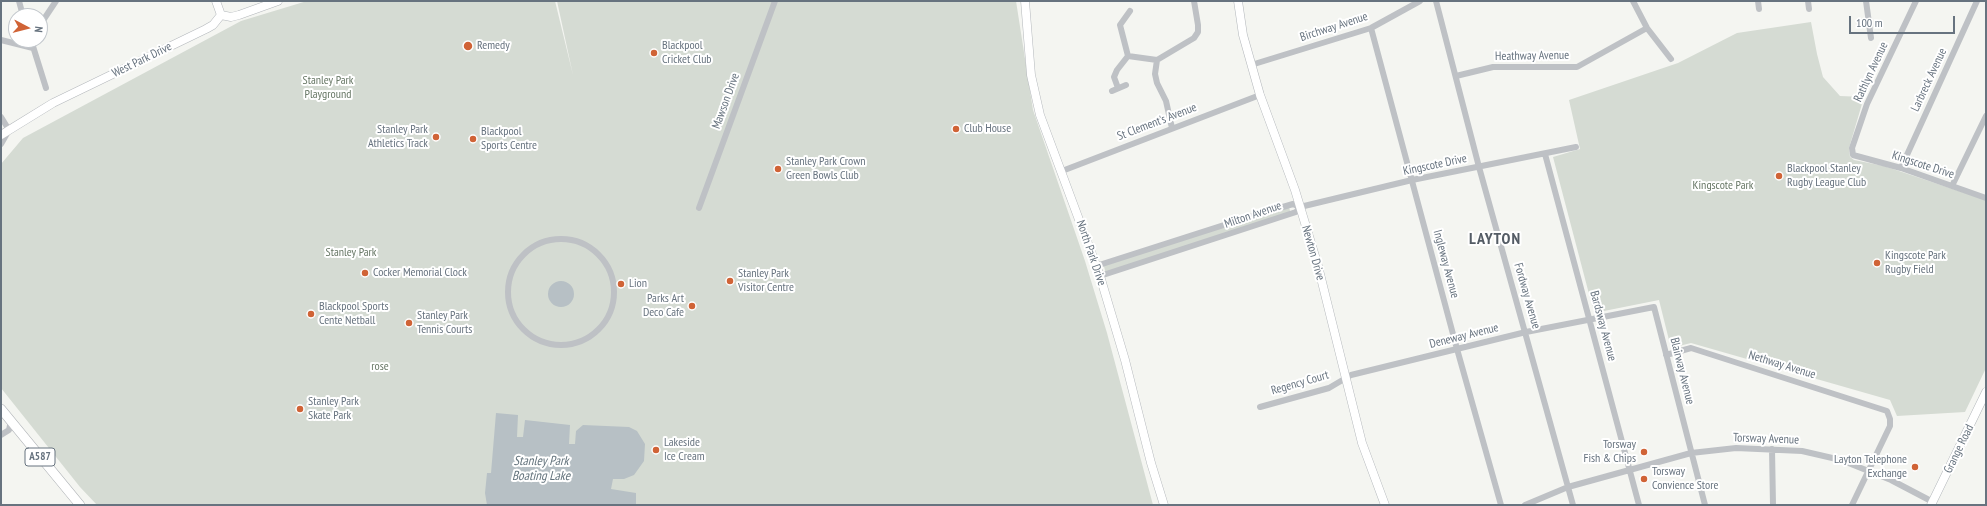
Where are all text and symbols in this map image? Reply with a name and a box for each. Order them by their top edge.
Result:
north arrow [8,8,48,48]
scale bar [1851,8,1957,34]
street label: Birchway Avenue [1298,9,1370,45]
text: 100 m [1856,15,1883,30]
text: N [32,26,46,33]
street label: West Park Drive [110,39,174,81]
place label: Remedy [477,39,510,53]
place label: Blackpool Cricket Club [662,39,712,67]
marker: Remedy [462,40,474,52]
street label: Rathlyn Avenue [1851,40,1891,104]
street label: Larbreck Avenue [1908,46,1950,114]
marker: Blackpool Cricket Club [649,48,659,58]
street label: Heathway Avenue [1495,48,1569,64]
street label: Mawson Drive [709,71,743,131]
park label: Stanley Park Playground [303,74,353,102]
street label: St Clement's Avenue [1115,100,1199,144]
place label: Club House [964,122,1011,136]
place label: Stanley Park Athletics Track [368,123,428,151]
marker: Club House [951,124,961,134]
place label: Blackpool Sports Centre [481,125,537,153]
marker: Stanley Park Athletics Track [431,132,441,142]
marker: Blackpool Sports Centre [468,134,478,144]
street label: Kingscote Drive [1890,148,1956,182]
street label: Kingscote Drive [1402,151,1468,179]
place label: Stanley Park Crown Green Bowls Club [786,155,866,183]
place label: Blackpool Stanley Rugby League Club [1787,162,1866,190]
marker: Stanley Park Crown Green Bowls Club [773,164,783,174]
marker: Blackpool Stanley Rugby League Club [1774,171,1784,181]
park label: Kingscote Park [1693,179,1753,193]
street label: Milton Avenue [1222,198,1284,232]
street label: North Park Drive [1073,218,1109,288]
street label: Newton Drive [1298,224,1328,282]
street label: Ingleway Avenue [1430,228,1462,300]
district label: LAYTON [1469,229,1521,249]
park label: Stanley Park [326,246,376,260]
place label: Kingscote Park Rugby Field [1885,249,1946,277]
marker: Kingscote Park Rugby Field [1872,258,1882,268]
street label: Fordway Avenue [1511,261,1543,331]
place label: Cocker Memorial Clock [373,266,467,280]
place label: Stanley Park Visitor Centre [738,267,794,295]
marker: Cocker Memorial Clock [360,268,370,278]
marker: Stanley Park Visitor Centre [725,276,735,286]
place label: Lion [629,277,647,291]
marker: Lion [616,279,626,289]
street label: Bardsway Avenue [1587,289,1619,363]
place label: Parks Art Deco Cafe [643,292,684,320]
place label: Blackpool Sports Cente Netball [319,300,389,328]
marker: Parks Art Deco Cafe [687,301,697,311]
marker: Blackpool Sports Cente Netball [306,309,316,319]
place label: Stanley Park Tennis Courts [417,309,472,337]
marker: Stanley Park Tennis Courts [404,318,414,328]
street label: Deneway Avenue [1428,320,1500,352]
street label: Blairway Avenue [1667,336,1697,406]
street label: Nethway Avenue [1747,348,1817,382]
park label: rose [371,360,389,374]
street label: Regency Court [1270,368,1330,398]
place label: Stanley Park Skate Park [308,395,359,423]
marker: Stanley Park Skate Park [295,404,305,414]
street label: Grange Road [1941,422,1977,476]
street label: Torsway Avenue [1733,431,1799,447]
place label: Lakeside Ice Cream [664,436,705,464]
place label: Torsway Fish & Chips [1583,438,1636,466]
marker: Lakeside Ice Cream [651,445,661,455]
marker: Torsway Fish & Chips [1639,447,1649,457]
road number: A587 [25,448,55,466]
water label: Stanley Park Boating Lake [512,453,570,484]
place label: Layton Telephone Exchange [1834,453,1907,481]
marker: Layton Telephone Exchange [1910,462,1920,472]
place label: Torsway Convience Store [1652,465,1718,493]
marker: Torsway Convience Store [1639,474,1649,484]

